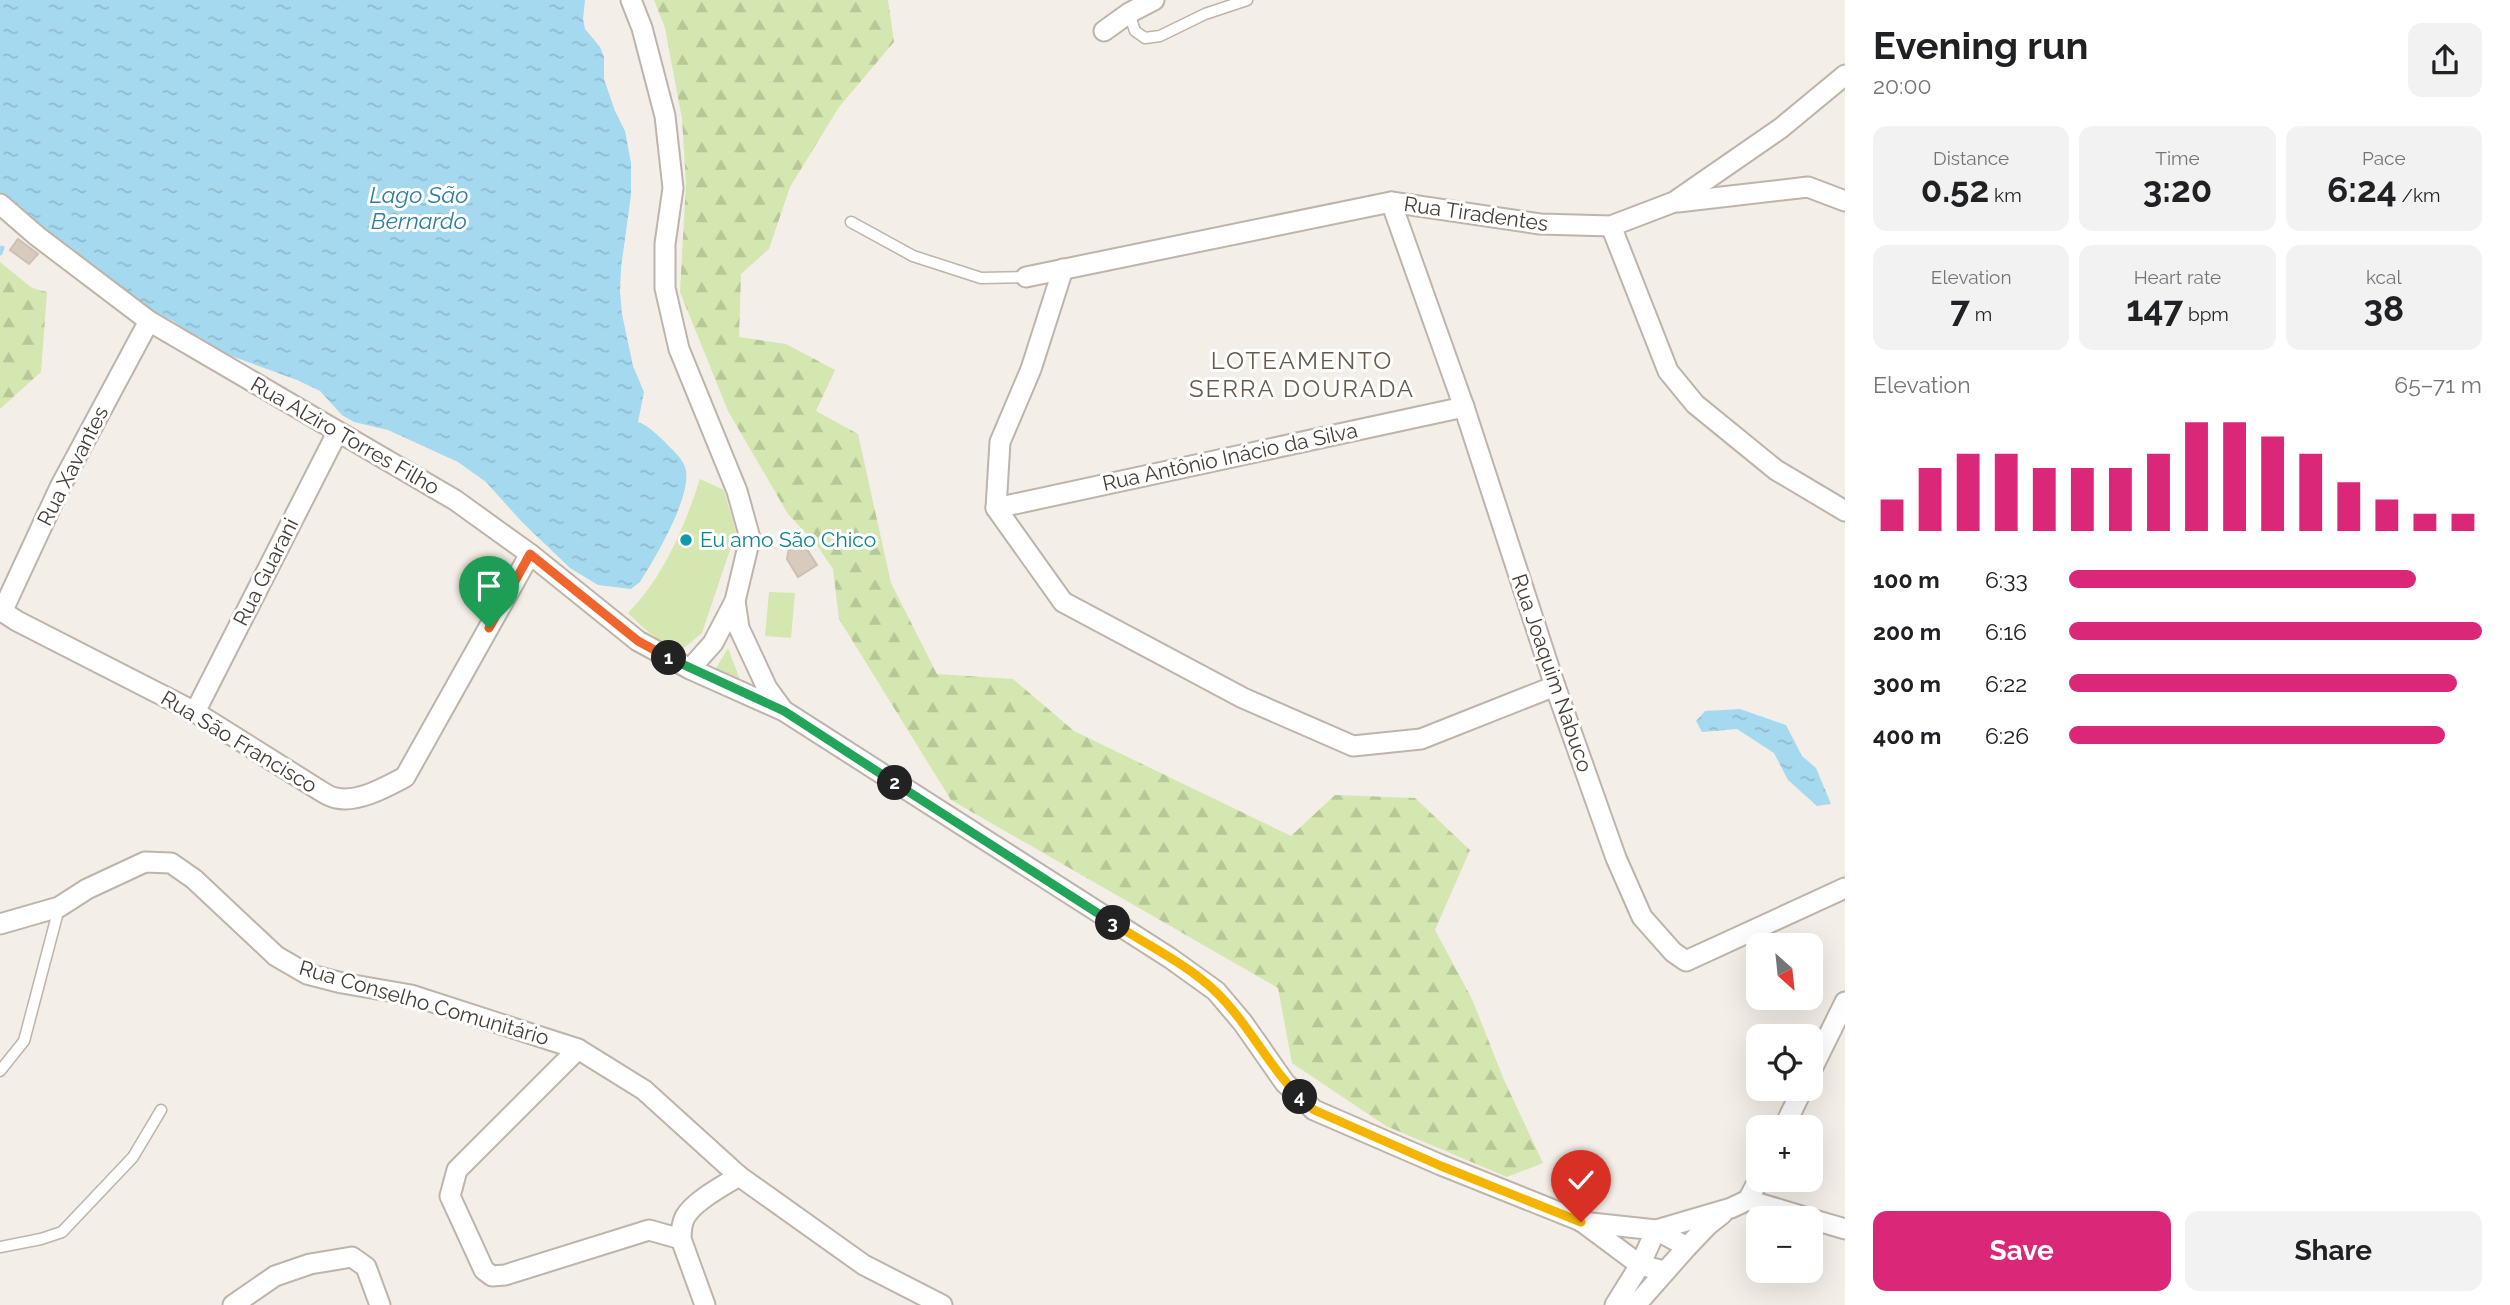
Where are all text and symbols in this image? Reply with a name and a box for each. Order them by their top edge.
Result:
text: Evening run [1873,23,2088,68]
button: share [2408,23,2482,97]
text: 20:00 [1873,72,1932,99]
text: Distance [1933,147,2009,169]
text: Time [2155,147,2200,169]
text: Pace [2362,147,2406,169]
text: 0.52 [1921,169,1989,210]
text: 3:20 [2143,169,2212,210]
text: 6:24 [2327,169,2397,210]
water label: Lago São Bernardo [370,181,468,234]
text: km [1989,184,2022,206]
text: /km [2397,184,2441,206]
street label: Rua Tiradentes [1402,191,1550,236]
text: Elevation [1931,266,2012,288]
text: Heart rate [2134,266,2221,288]
text: kcal [2366,266,2402,288]
text: 7 [1950,288,1970,329]
text: 147 [2126,288,2183,329]
text: 38 [2363,288,2404,329]
text: m [1970,303,1992,325]
text: bpm [2183,303,2229,325]
district label: LOTEAMENTO SERRA DOURADA [1189,346,1415,403]
street label: Rua Alziro Torres Filho [246,371,444,500]
text: Elevation [1873,371,1971,398]
text: 65–71 m [2394,371,2482,398]
street label: Rua Xavantes [32,402,113,530]
street label: Rua Antônio Inácio da Silva [1100,417,1360,496]
street label: Rua Guarani [228,514,303,630]
place label: Eu amo São Chico [700,527,876,552]
marker: Eu amo São Chico [678,532,694,548]
pin [459,556,519,628]
text: 100 m [1873,566,1940,593]
text: 6:33 [1985,566,2028,593]
icon: arrive [470,567,508,605]
street label: Rua Joaquim Nabuco [1507,571,1598,775]
text: 200 m [1873,618,1941,645]
text: 6:16 [1985,618,2027,645]
pin: 1 [652,640,686,676]
text: 1 [664,646,673,668]
text: 300 m [1873,670,1941,697]
text: 6:22 [1985,670,2027,697]
street label: Rua São Francisco [157,685,322,798]
text: 400 m [1873,722,1941,749]
text: 6:26 [1985,722,2029,749]
pin: 2 [878,766,912,800]
text: 2 [889,771,900,793]
pin: 3 [1096,906,1130,940]
text: 3 [1107,911,1118,933]
north arrow [1746,933,1824,1010]
map controls [1746,933,1823,1283]
street label: Rua Conselho Comunitário [296,955,552,1050]
button: locate [1746,1024,1823,1101]
pin: 4 [1282,1080,1318,1114]
text: 4 [1294,1085,1305,1107]
button: + [1746,1115,1823,1192]
pin [1551,1150,1611,1222]
icon: check [1562,1161,1600,1199]
button: − [1746,1206,1823,1283]
button: Save [1873,1211,2171,1291]
button: Share [2185,1211,2482,1291]

